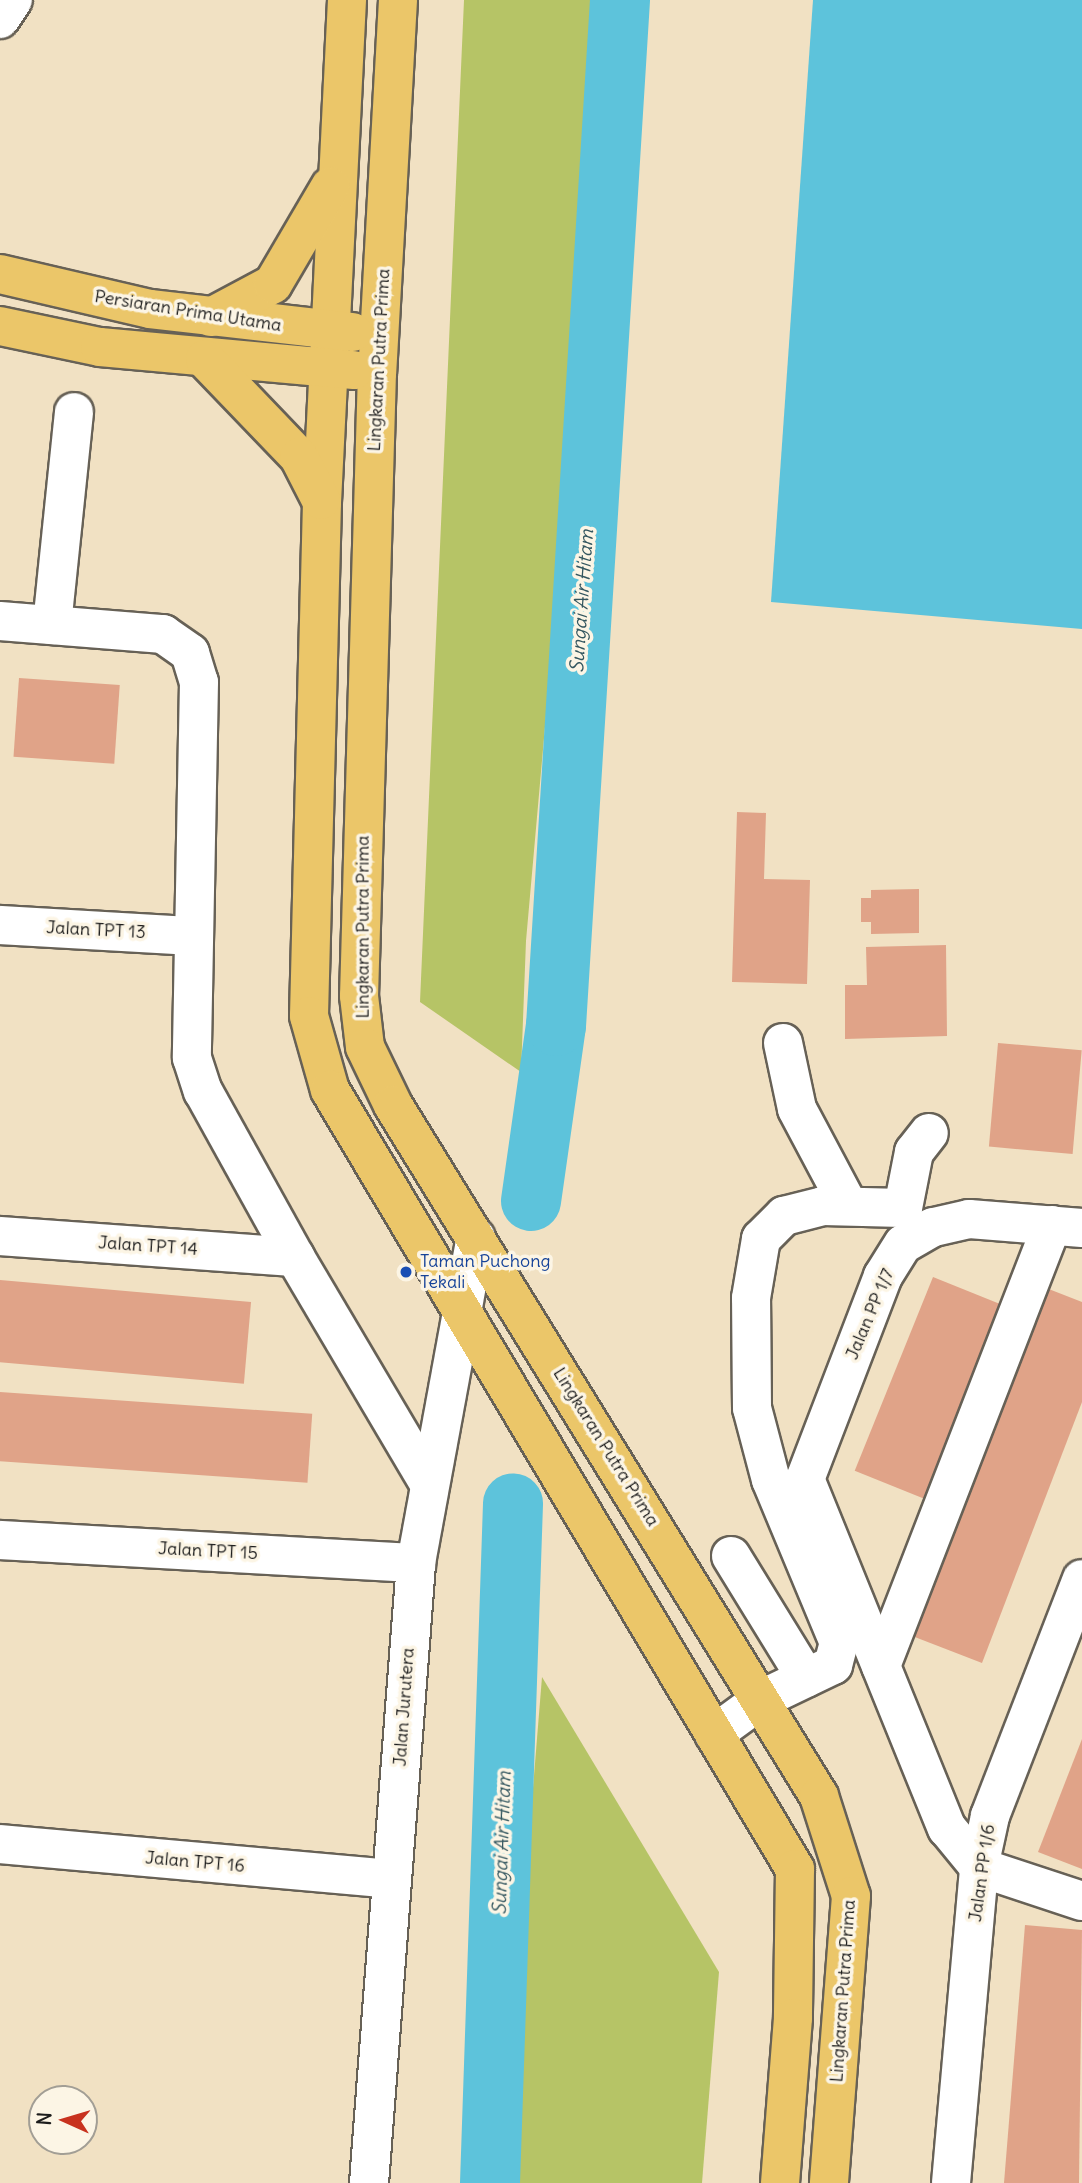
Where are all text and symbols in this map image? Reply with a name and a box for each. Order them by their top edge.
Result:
street label: Lingkaran Putra Prima [363,268,395,452]
street label: Persiaran Prima Utama [93,286,283,336]
water label: Sungai Air Hitam [566,529,598,673]
street label: Lingkaran Putra Prima [352,835,374,1019]
street label: Jalan TPT 13 [46,917,146,943]
street label: Jalan TPT 14 [97,1232,199,1260]
place label: Taman Puchong Tekali [420,1251,551,1294]
marker: Taman Puchong Tekali [398,1264,414,1280]
street label: Jalan PP 1/7 [841,1265,899,1363]
street label: Lingkaran Putra Prima [548,1364,664,1530]
street label: Jalan TPT 15 [158,1538,258,1564]
street label: Jalan Jurutera [389,1647,419,1767]
water label: Sungai Air Hitam [488,1771,516,1915]
street label: Jalan PP 1/6 [964,1823,1000,1923]
street label: Jalan TPT 16 [144,1847,246,1877]
street label: Lingkaran Putra Prima [826,1899,860,2083]
north arrow [28,2085,98,2155]
text: N [32,2111,56,2126]

